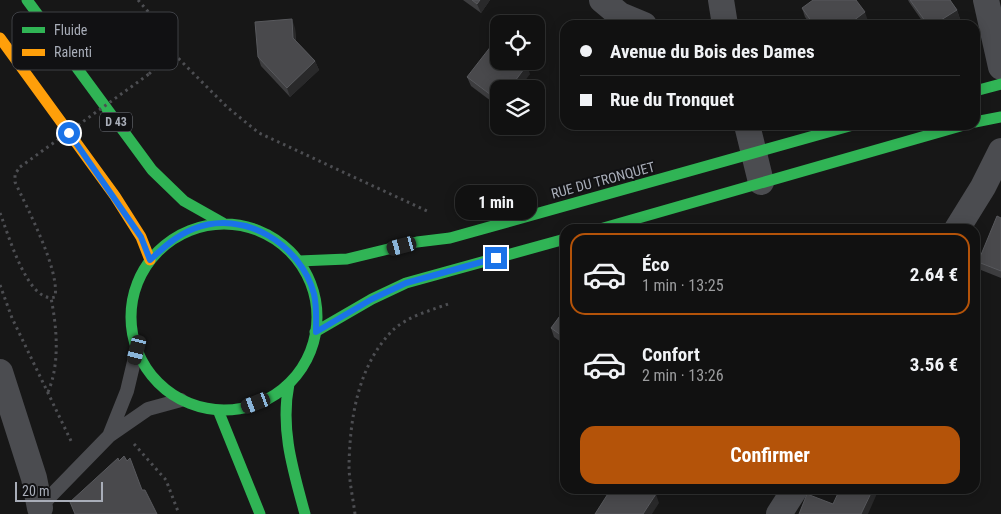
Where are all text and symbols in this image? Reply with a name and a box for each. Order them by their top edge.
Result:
legend [12,12,178,70]
map controls [490,15,545,135]
button: locate [490,15,545,70]
text: Fluide [54,22,88,38]
text: Avenue du Bois des Dames [610,40,815,63]
text: Ralenti [54,44,92,60]
button: layers [490,80,545,135]
text: Rue du Tronquet [610,88,734,111]
road number: D 43 [100,112,132,132]
route start [58,122,80,144]
street label: RUE DU TRONQUET [549,158,657,202]
callout: 1 min [455,186,537,220]
text: 1 min [478,193,514,212]
car [385,235,418,257]
route end [485,247,507,269]
icon: car [582,252,627,297]
text: Éco [642,253,669,276]
text: 2.64 € [910,263,958,286]
text: 1 min · 13:25 [642,276,724,295]
car [126,334,147,366]
icon: car [582,342,627,387]
text: Confort [642,343,700,366]
text: 3.56 € [910,353,958,376]
text: 2 min · 13:26 [642,366,724,385]
car [239,391,272,415]
button: Confirmer [580,426,960,484]
scale bar [15,479,102,502]
text: 20 m [22,483,50,499]

